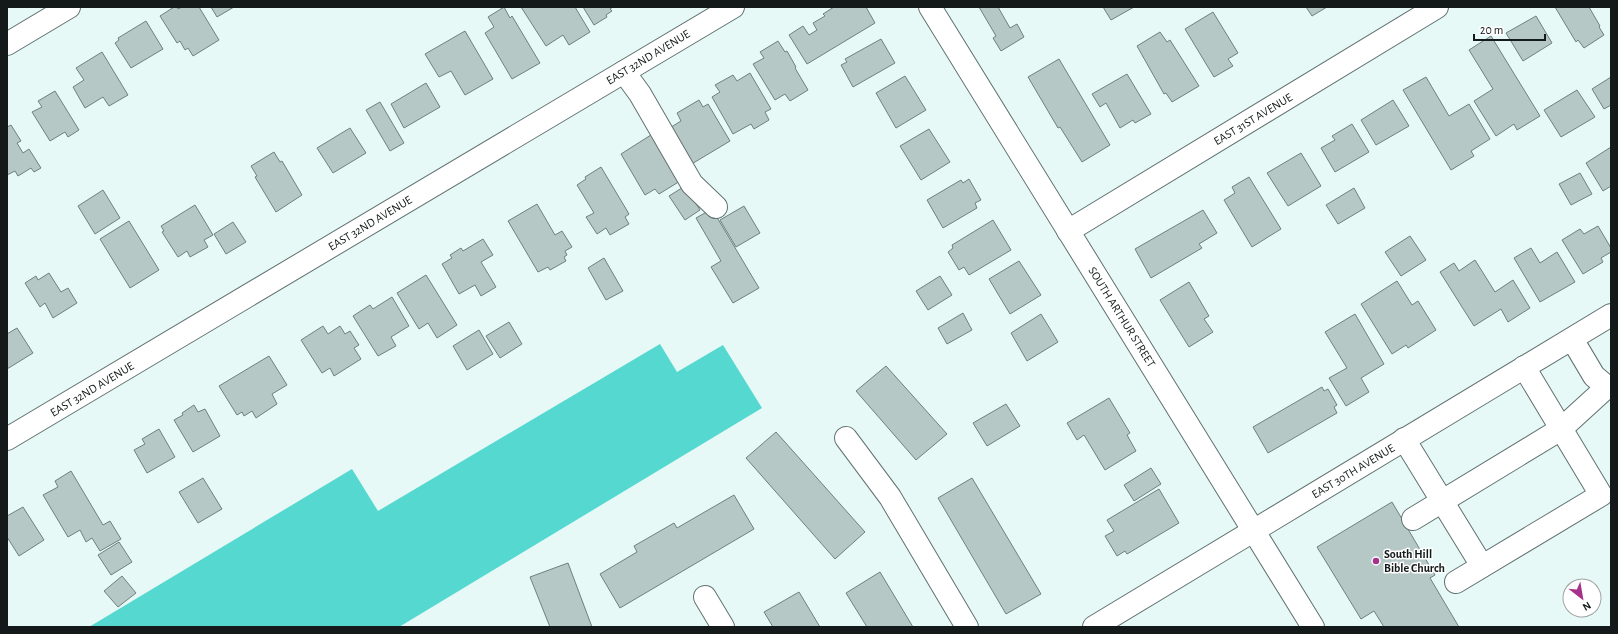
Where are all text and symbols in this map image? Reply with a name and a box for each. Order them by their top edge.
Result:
scale bar [1474,16,1545,42]
text: 20 m [1480,24,1503,36]
street label: EAST 32ND AVENUE [604,27,692,87]
street label: EAST 31ST AVENUE [1212,91,1294,147]
street label: EAST 32ND AVENUE [326,193,414,253]
street label: SOUTH ARTHUR STREET [1086,265,1158,369]
street label: EAST 32ND AVENUE [48,359,136,419]
street label: EAST 30TH AVENUE [1310,442,1397,500]
place label: South Hill Bible Church [1384,548,1445,574]
marker: South Hill Bible Church [1371,556,1381,566]
north arrow [1562,578,1602,618]
text: N [1581,599,1593,613]

